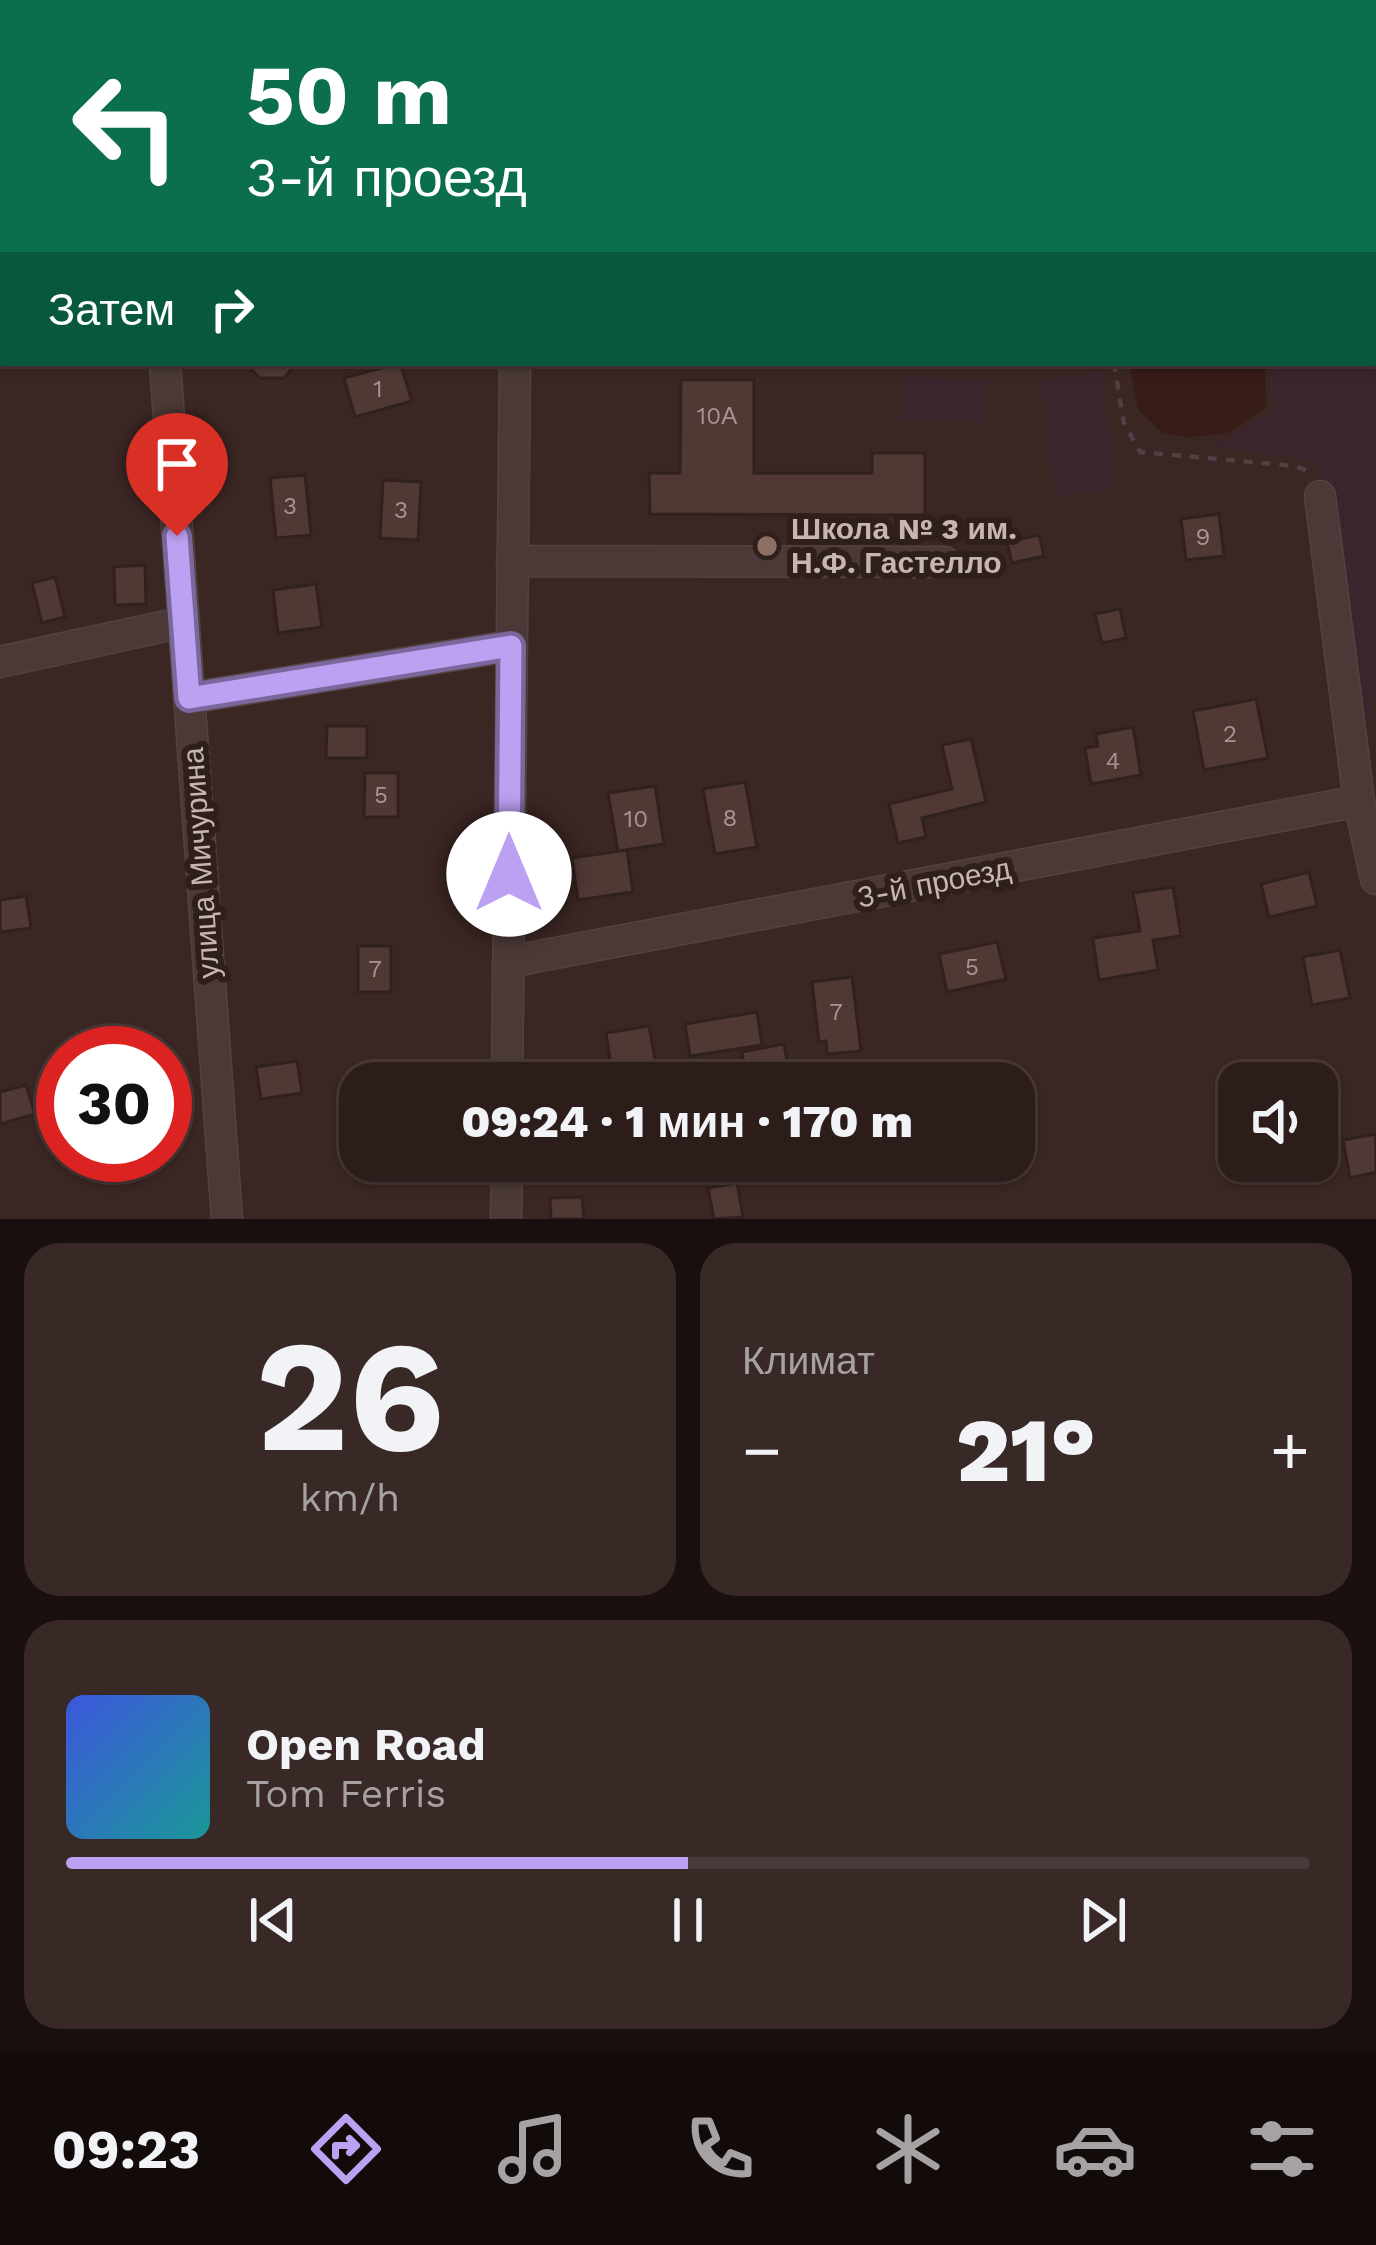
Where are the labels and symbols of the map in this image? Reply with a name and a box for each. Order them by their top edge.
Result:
house number: 1 [373,375,383,403]
house number: 10А [697,402,737,430]
pin [126,413,228,536]
house number: 3 [283,492,297,520]
house number: 3 [394,496,408,524]
place label: Школа № 3 им. Н.Ф. Гастелло [791,511,1017,580]
house number: 9 [1196,523,1210,551]
marker: Школа № 3 им. Н.Ф. Гастелло [754,533,780,559]
house number: 2 [1223,720,1237,748]
street label: улица Мичурина [175,746,226,980]
house number: 4 [1106,747,1120,775]
house number: 5 [374,781,388,809]
house number: 8 [723,804,737,832]
house number: 10 [624,805,648,833]
position arrow [446,811,572,937]
street label: 3-й проезд [854,850,1014,915]
house number: 5 [965,953,979,981]
house number: 7 [368,955,382,983]
house number: 7 [829,998,843,1026]
speed limit sign: 30 [36,1026,192,1182]

